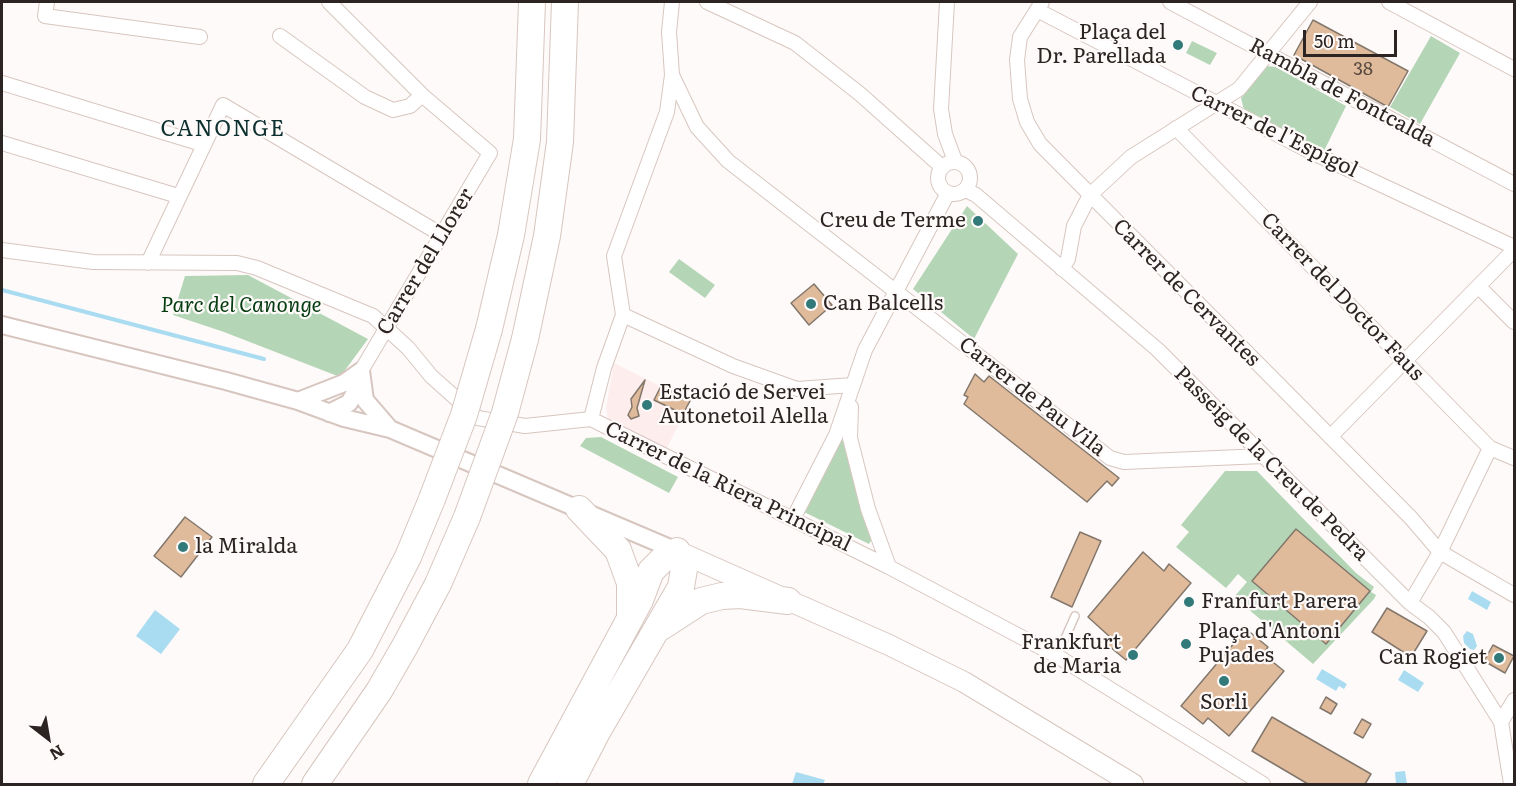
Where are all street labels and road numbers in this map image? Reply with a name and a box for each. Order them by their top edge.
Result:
street label: Rambla de Fontcalda [1245,33,1439,153]
street label: Carrer de l'Espígol [1186,81,1362,183]
street label: Carrer del Llorer [372,184,480,340]
street label: Carrer del Doctor Faus [1255,208,1429,386]
street label: Carrer de Cervantes [1107,214,1265,372]
street label: Carrer de Pau Vila [954,332,1110,462]
street label: Passeig de la Creu de Pedra [1168,361,1374,567]
street label: Carrer de la Riera Principal [601,416,855,558]

